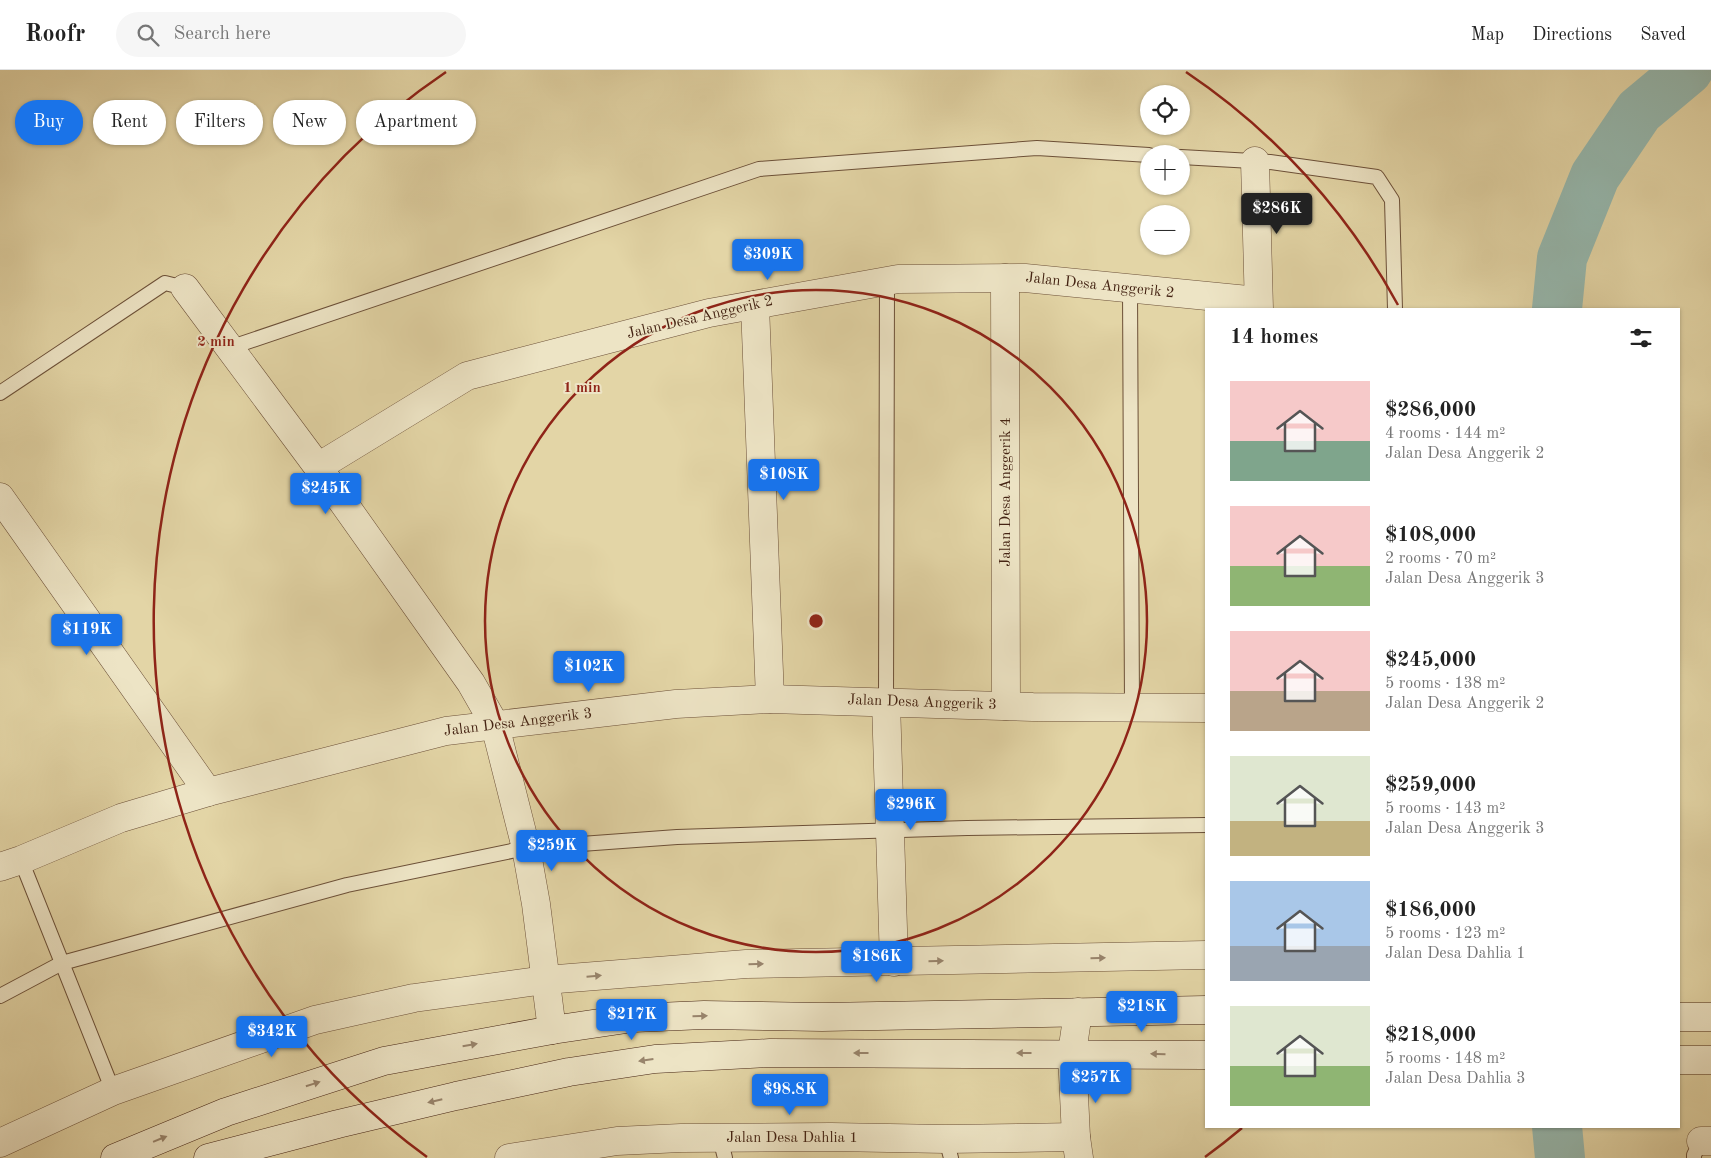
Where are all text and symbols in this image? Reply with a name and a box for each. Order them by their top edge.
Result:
search box [116,12,466,57]
icon: search [134,21,162,49]
text: Roofr [25,23,86,47]
text: Search here [174,25,271,44]
text: Map [1471,26,1504,44]
text: Directions [1532,26,1612,44]
text: Saved [1640,26,1686,44]
map controls [1140,85,1190,255]
button: locate [1140,85,1190,135]
chip: Buy [15,100,83,145]
chip: Rent [93,100,166,145]
chip: Filters [176,100,263,145]
chip: New [273,100,346,145]
chip: Apartment [356,100,476,145]
button: + [1140,145,1190,195]
pin: $286K [1242,192,1312,235]
text: $286K [1252,201,1302,217]
button: − [1140,205,1190,255]
pin: $309K [733,238,803,281]
text: $309K [743,247,793,263]
street label: Jalan Desa Anggerik 2 [1025,271,1175,301]
street label: Jalan Desa Anggerik 2 [625,294,775,342]
icon: filters [1627,324,1655,352]
text: 14 homes [1230,327,1318,348]
text: 2 min [197,335,235,350]
text: 1 min [563,381,601,396]
text: $286,000 [1385,400,1476,421]
icon: home [1270,401,1330,461]
street label: Jalan Desa Anggerik 4 [999,417,1014,567]
text: 4 rooms · 144 m² [1385,426,1505,442]
text: Jalan Desa Anggerik 2 [1385,446,1545,462]
pin: $108K [749,458,819,501]
text: $108K [759,467,809,483]
pin: $245K [291,472,361,515]
text: $245K [301,481,351,497]
text: $108,000 [1385,525,1476,546]
icon: home [1270,526,1330,586]
text: 2 rooms · 70 m² [1385,551,1496,567]
text: Jalan Desa Anggerik 3 [1385,571,1545,587]
centre of rings [807,612,825,630]
pin: $119K [52,614,122,656]
text: $119K [62,622,112,638]
pin: $102K [554,650,624,693]
text: $245,000 [1385,650,1476,671]
icon: home [1270,651,1330,711]
text: $102K [564,659,614,675]
text: 5 rooms · 138 m² [1385,676,1505,692]
street label: Jalan Desa Anggerik 3 [847,693,997,713]
text: Jalan Desa Anggerik 2 [1385,696,1545,712]
street label: Jalan Desa Anggerik 3 [443,706,593,740]
text: $259,000 [1385,775,1476,796]
icon: home [1270,776,1330,836]
pin: $296K [876,788,946,831]
text: $296K [886,797,936,813]
text: 5 rooms · 143 m² [1385,801,1505,817]
text: Jalan Desa Anggerik 3 [1385,821,1545,837]
pin: $259K [517,830,587,872]
text: $259K [527,838,577,854]
text: $186,000 [1385,900,1476,921]
icon: home [1270,901,1330,961]
text: 5 rooms · 123 m² [1385,926,1505,942]
pin: $186K [842,940,912,983]
text: Jalan Desa Dahlia 1 [1385,946,1525,962]
text: $186K [852,949,902,965]
one-way arrow [1091,954,1107,962]
one-way arrow [928,957,944,965]
one-way arrow [748,960,764,968]
one-way arrow [586,972,602,980]
pin: $218K [1107,990,1177,1033]
pin: $217K [597,998,667,1041]
text: $218K [1117,999,1167,1015]
text: $217K [607,1007,657,1023]
one-way arrow [693,1011,709,1019]
pin: $342K [237,1016,307,1058]
text: $342K [247,1024,297,1040]
text: $218,000 [1385,1025,1476,1046]
icon: home [1270,1026,1330,1086]
one-way arrow [463,1041,479,1049]
one-way arrow [853,1049,869,1057]
one-way arrow [1015,1049,1031,1057]
one-way arrow [1149,1050,1165,1058]
text: 5 rooms · 148 m² [1385,1051,1505,1067]
one-way arrow [638,1057,654,1065]
pin: $257K [1061,1062,1131,1104]
text: $257K [1071,1070,1121,1086]
text: Jalan Desa Dahlia 3 [1385,1071,1525,1087]
pin: $98.8K [749,1074,831,1116]
one-way arrow [305,1080,320,1087]
text: $98.8K [763,1082,817,1098]
one-way arrow [428,1097,443,1105]
street label: Jalan Desa Dahlia 1 [726,1131,858,1146]
one-way arrow [153,1135,167,1143]

